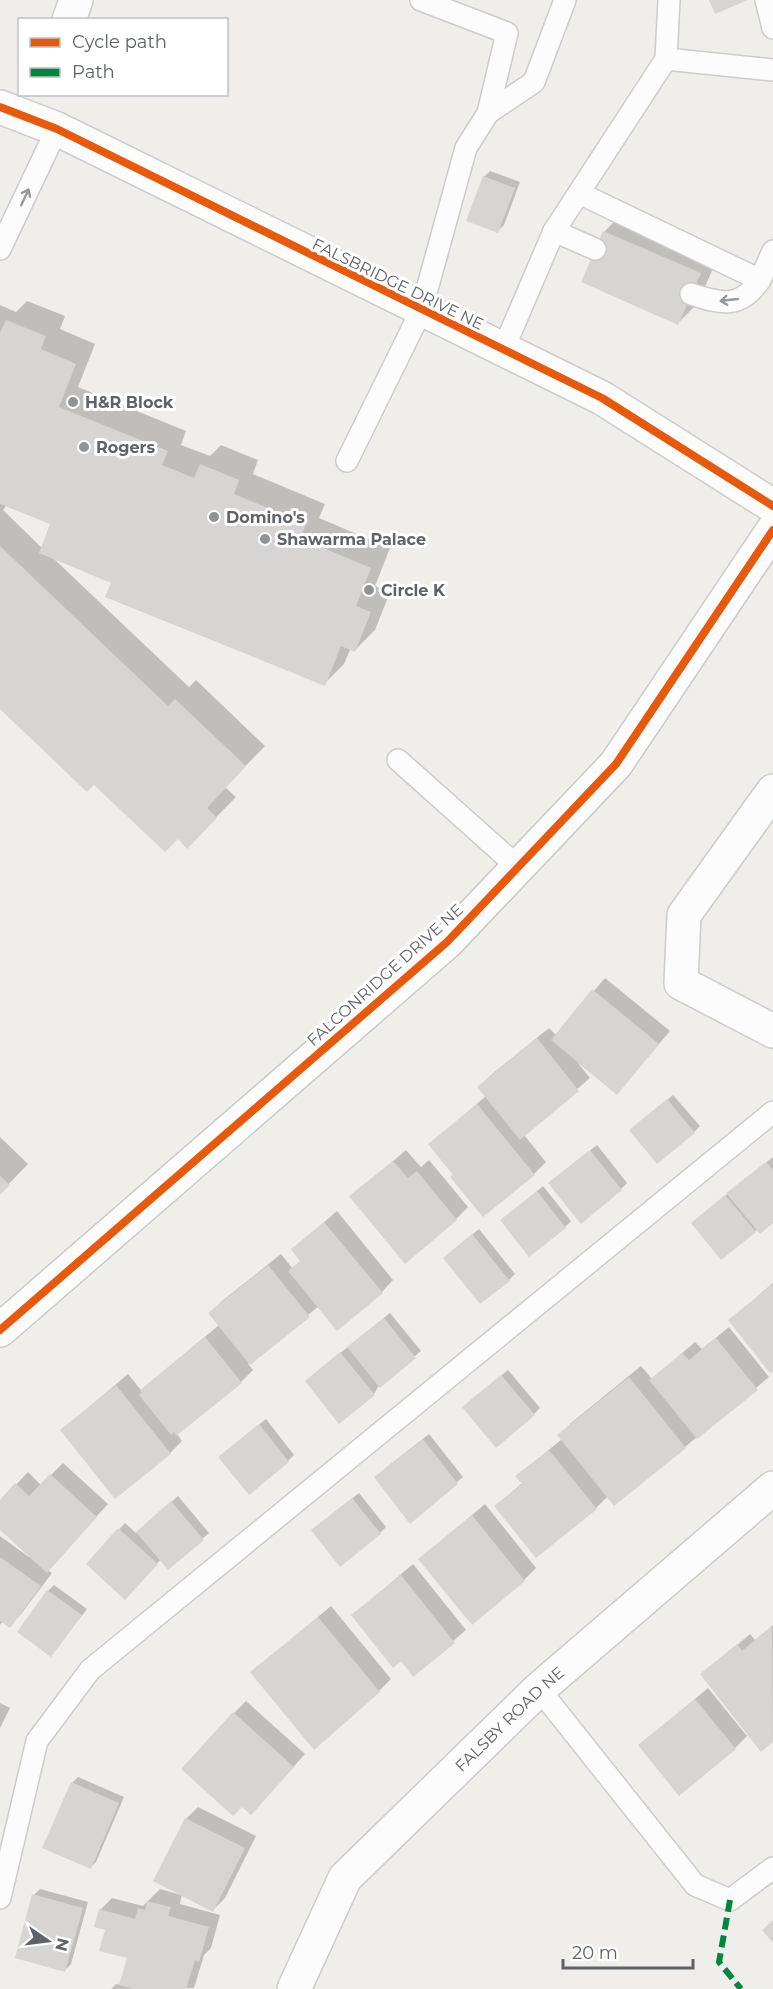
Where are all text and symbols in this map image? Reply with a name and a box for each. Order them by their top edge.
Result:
legend [18,18,228,96]
text: Cycle path [72,31,167,53]
text: Path [72,61,115,83]
one-way arrow [20,188,32,206]
street label: FALSBRIDGE DRIVE NE [309,234,487,334]
one-way arrow [720,295,740,306]
place label: H&R Block [85,393,174,412]
marker: H&R Block [66,395,80,409]
place label: Rogers [96,438,155,457]
marker: Rogers [77,440,91,454]
place label: Domino's [226,508,305,527]
marker: Domino's [207,510,221,524]
place label: Shawarma Palace [277,530,426,549]
marker: Shawarma Palace [258,532,272,546]
place label: Circle K [381,581,446,600]
marker: Circle K [362,583,376,597]
street label: FALCONRIDGE DRIVE NE [303,900,467,1050]
street label: FALSBY ROAD NE [451,1662,568,1775]
north arrow [18,1911,78,1971]
scale bar [563,1932,694,1970]
text: N [51,1936,73,1953]
text: 20 m [572,1942,618,1964]

